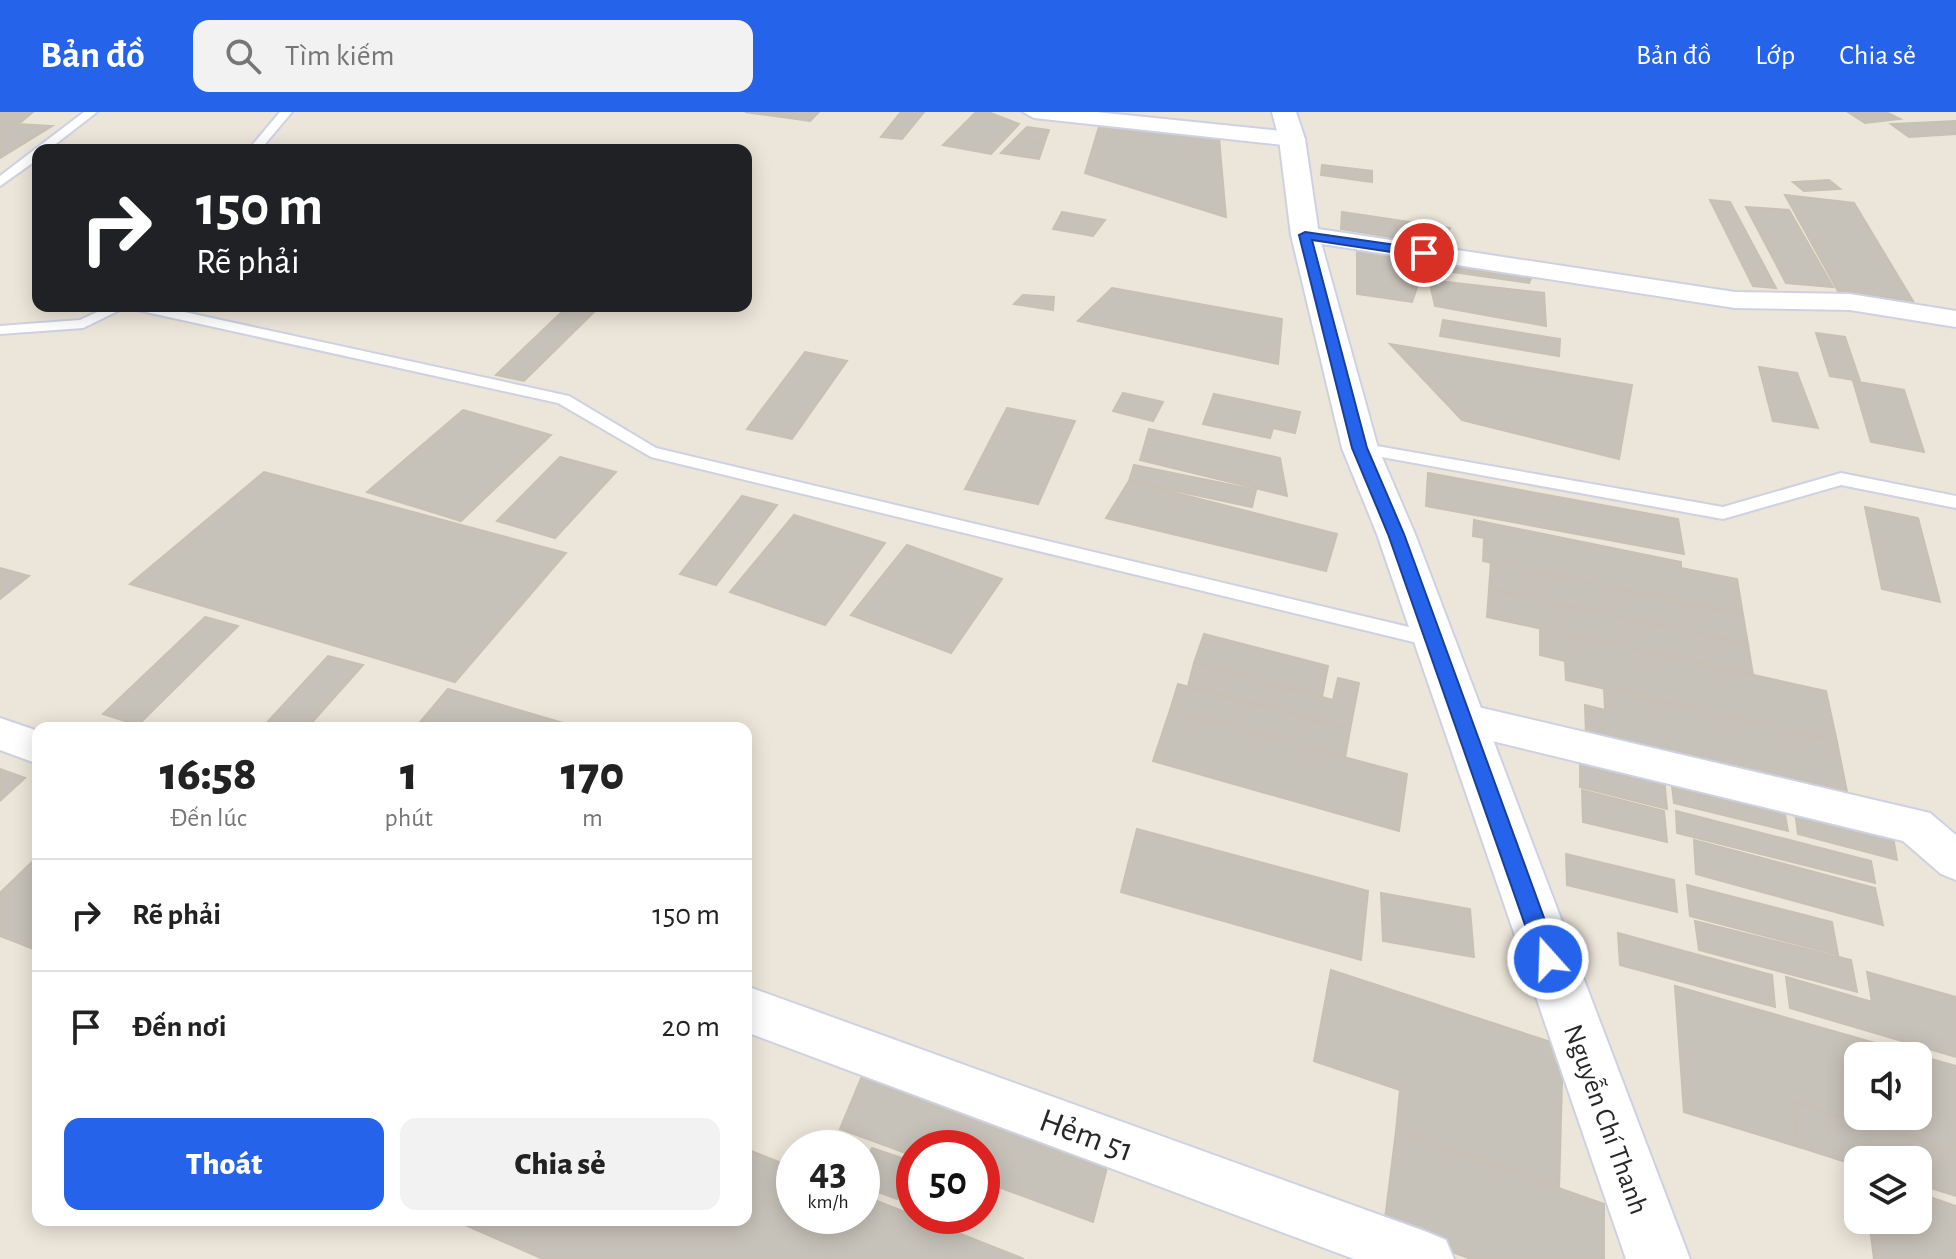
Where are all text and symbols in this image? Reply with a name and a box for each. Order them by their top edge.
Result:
search box [193,20,753,92]
icon: search [221,34,265,78]
text: Bản đồ [40,37,145,75]
text: Tìm kiếm [285,41,395,71]
text: Bản đồ [1636,42,1711,70]
text: Lớp [1755,42,1795,70]
text: Chia sẻ [1839,42,1916,70]
icon: right [64,176,168,280]
text: 150 m [196,179,323,235]
pin [1390,219,1458,287]
icon: arrive [1402,231,1446,275]
text: Rẽ phải [196,244,300,280]
text: 16:58 [160,751,257,799]
text: 1 [400,751,418,799]
text: 170 [561,751,624,799]
text: Đến lúc [170,805,247,831]
text: phút [385,805,433,831]
text: m [582,805,603,831]
icon: right [64,893,108,937]
text: Rẽ phải [132,900,221,930]
text: 150 m [652,900,720,930]
position arrow [1506,917,1590,1001]
icon: arrive [64,1005,108,1049]
text: Đến nơi [132,1012,226,1042]
text: 20 m [662,1012,720,1042]
street label: Nguyễn Chí Thanh [1558,1021,1653,1218]
map controls [1844,1042,1932,1234]
button: sound [1844,1042,1932,1130]
street label: Hẻm 51 [1035,1103,1138,1168]
button: Thoát [64,1118,384,1210]
button: Chia sẻ [400,1118,720,1210]
speed limit sign: 50 [896,1130,1000,1234]
button: layers [1844,1146,1932,1234]
text: 43 [809,1152,847,1192]
text: km/h [807,1192,849,1212]

